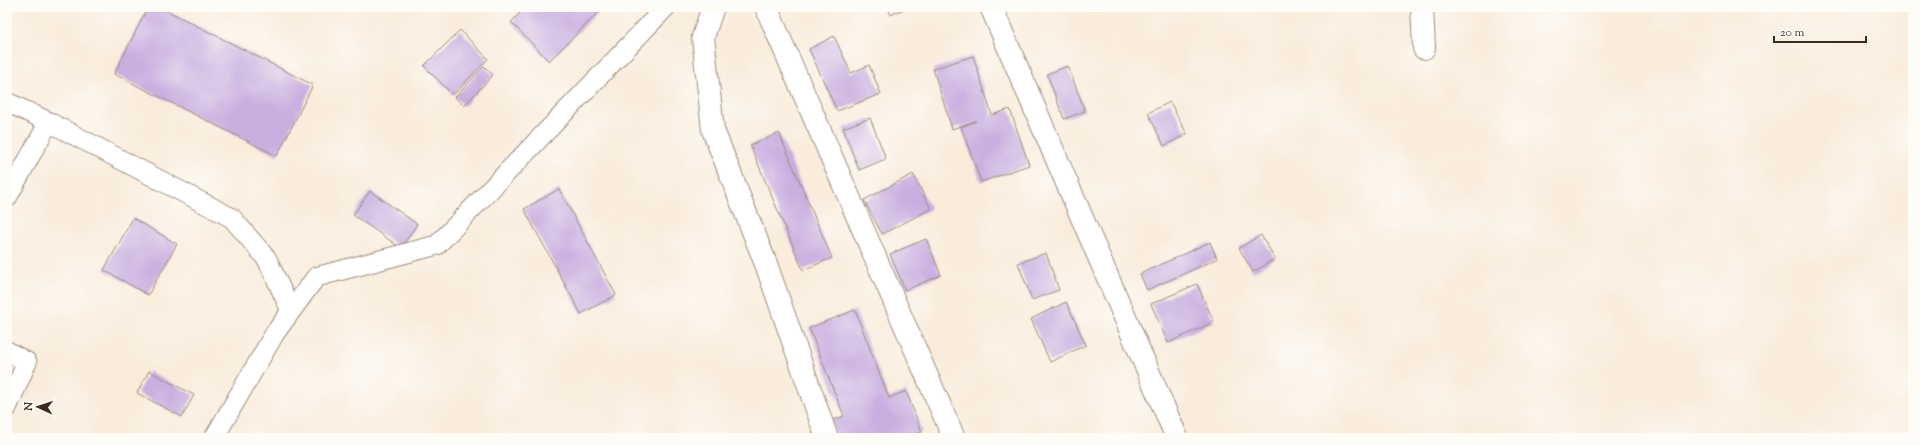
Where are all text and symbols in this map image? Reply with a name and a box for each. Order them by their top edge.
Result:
scale bar [1774,18,1866,44]
text: 20 m [1780,24,1805,42]
north arrow [18,387,58,427]
text: N [21,402,37,412]

